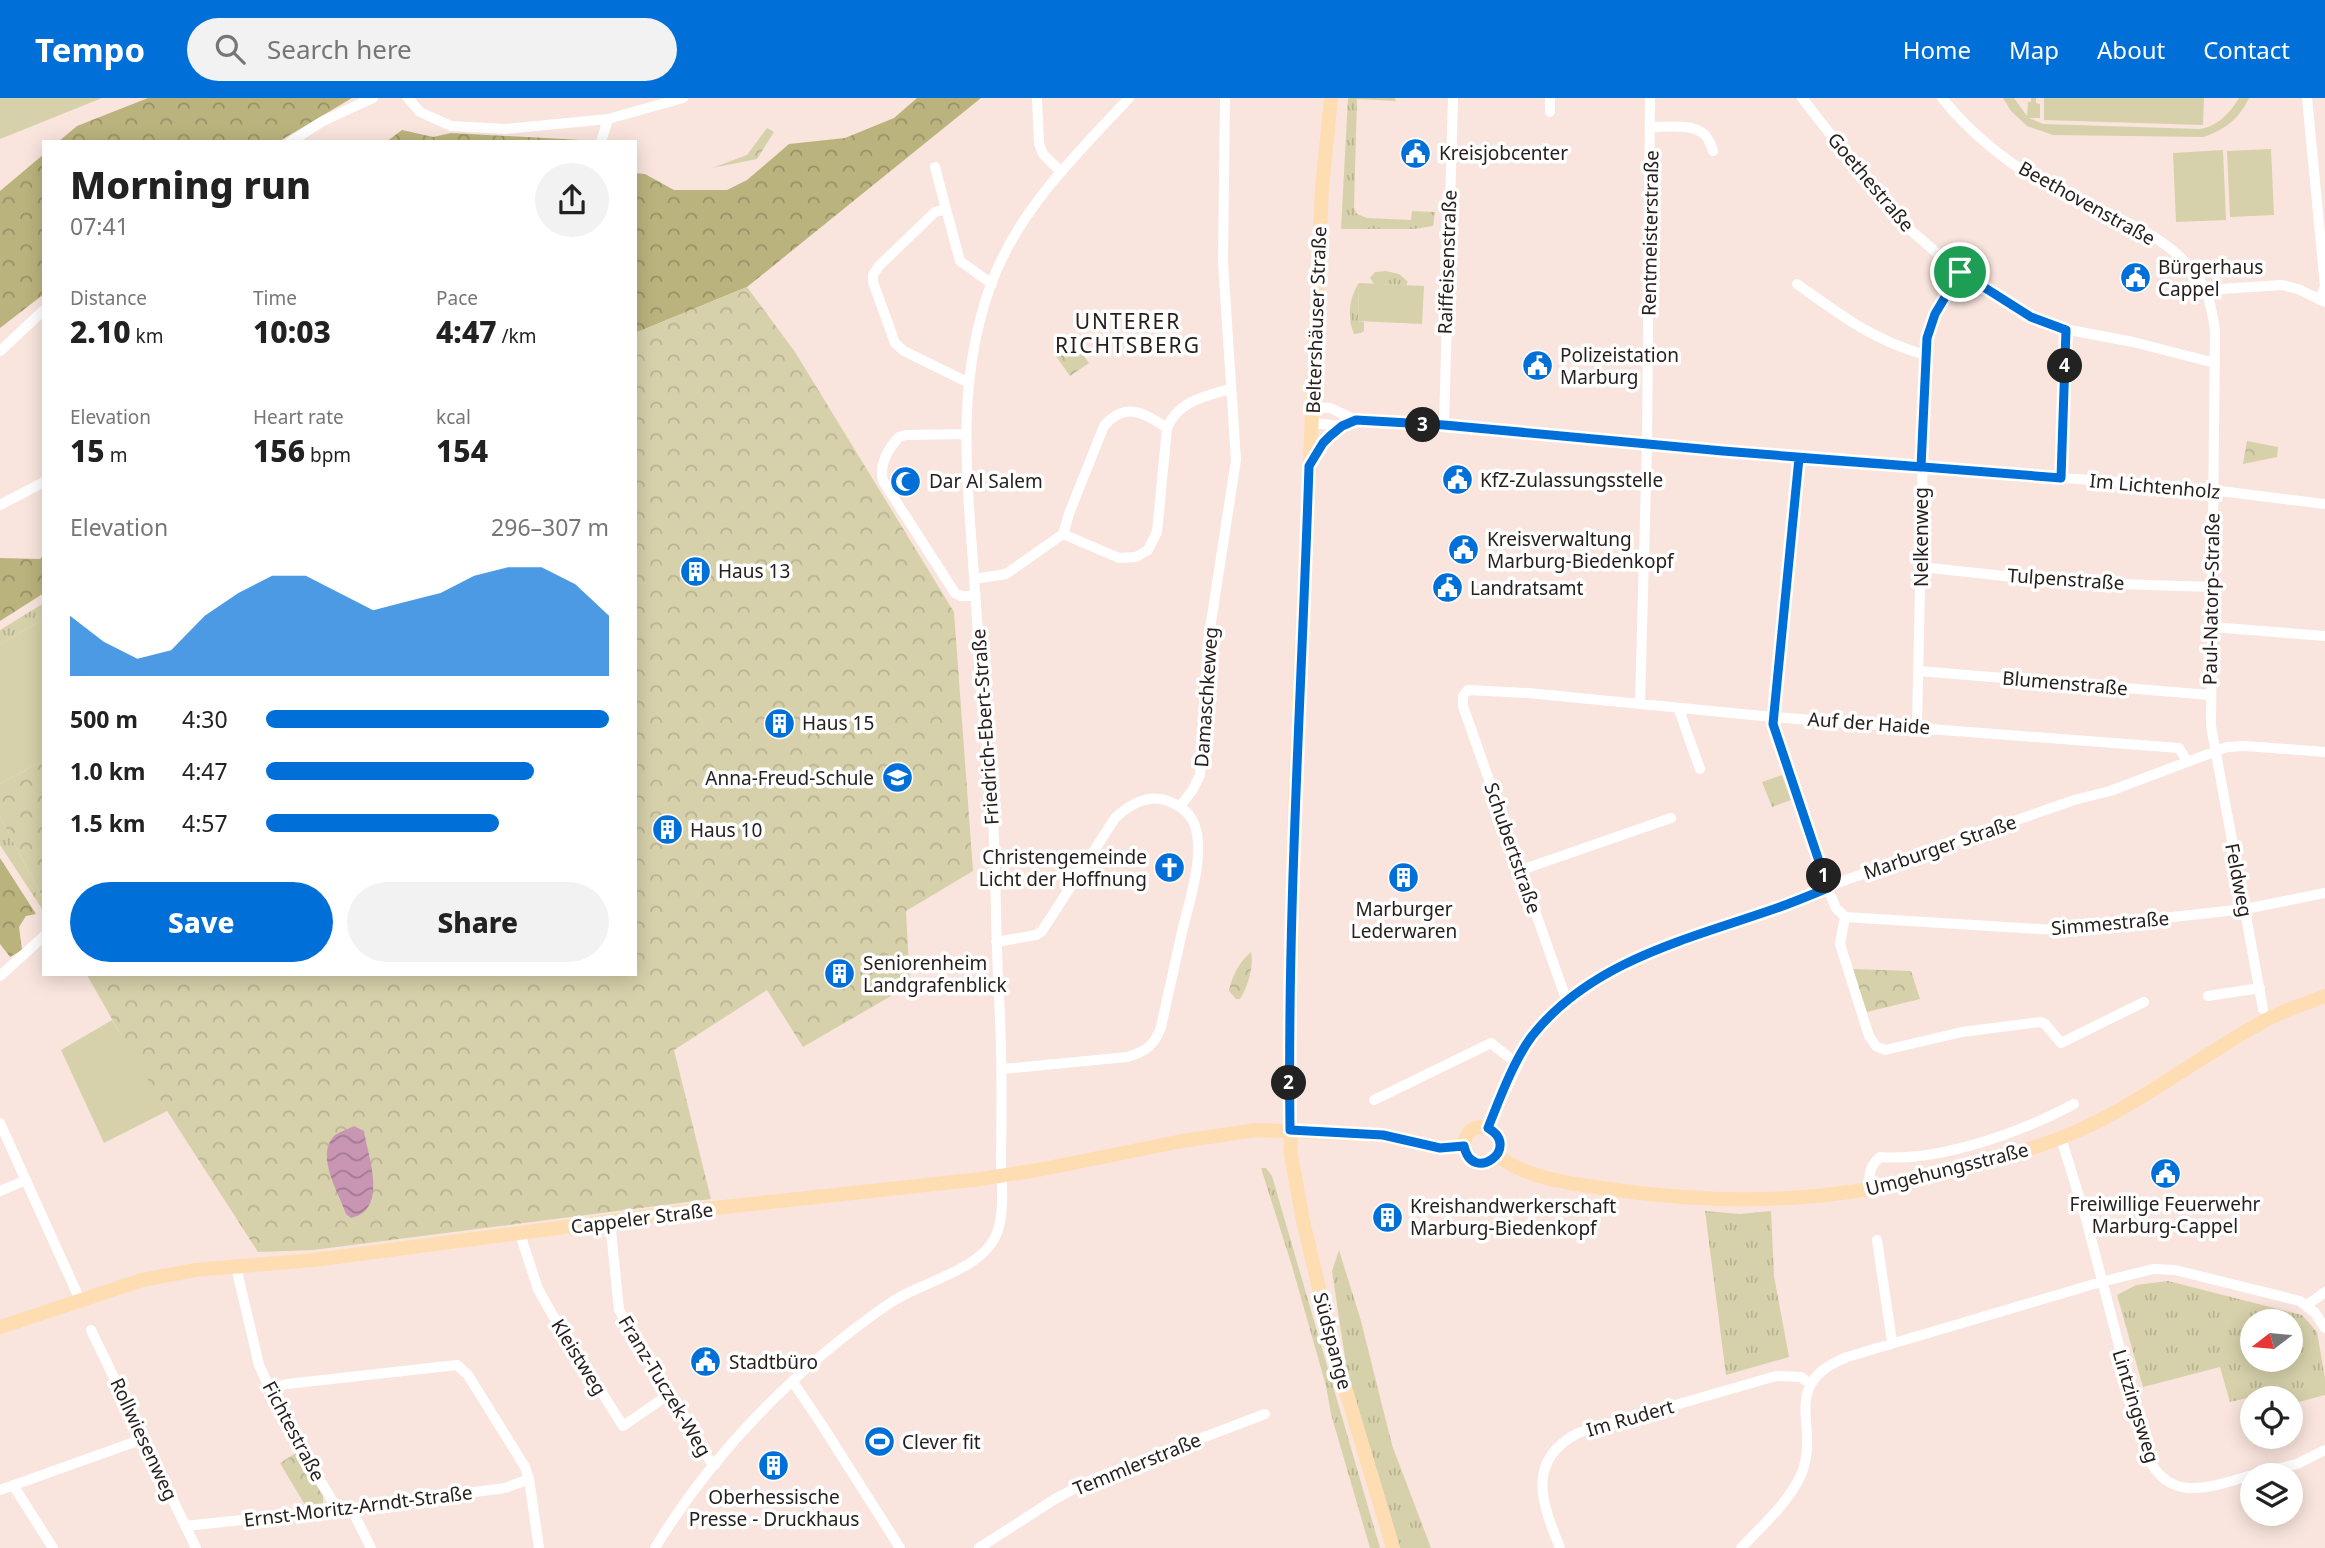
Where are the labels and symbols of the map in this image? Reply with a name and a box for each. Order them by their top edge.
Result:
street label: Goethestraße [1822,127,1920,237]
public building icon: Kreisjobcenter [1399,136,1433,170]
place label: Kreisjobcenter [1439,140,1568,166]
street label: Rentmeisterstraße [1636,150,1664,316]
street label: Beethovenstraße [2014,155,2160,251]
street label: Raiffeisenstraße [1431,189,1463,335]
street label: Beltershäuser Straße [1300,226,1332,414]
pin [1930,242,1990,302]
place label: Bürgerhaus Cappel [2158,254,2263,302]
public building icon: Bürgerhaus Cappel [2118,261,2152,295]
district label: UNTERER RICHTSBERG [1055,307,1201,359]
place label: Polizeistation Marburg [1560,342,1679,390]
pin: 4 [2048,348,2082,384]
public building icon: Polizeistation Marburg [1520,349,1554,383]
pin: 3 [1406,408,1440,442]
public building icon: KfZ-Zulassungsstelle [1440,463,1474,497]
mosque icon: Dar Al Salem [889,464,923,498]
place label: KfZ-Zulassungsstelle [1480,467,1663,493]
street label: Im Lichtenholz [2088,467,2222,505]
place label: Dar Al Salem [929,468,1043,494]
street label: Nelkenweg [1908,487,1934,587]
street label: Paul-Natorp-Straße [2196,513,2226,685]
place label: Kreisverwaltung Marburg-Biedenkopf [1487,526,1675,574]
public building icon: Kreisverwaltung Marburg-Biedenkopf [1447,533,1481,567]
building icon: Haus 13 [678,554,712,588]
place label: Haus 13 [718,558,790,584]
street label: Tulpenstraße [2007,562,2125,596]
public building icon: Landratsamt [1430,571,1464,605]
place label: Landratsamt [1470,575,1584,601]
street label: Damaschkeweg [1188,626,1224,768]
street label: Friedrich-Ebert-Straße [965,628,1005,826]
street label: Blumenstraße [2001,665,2129,701]
building icon: Haus 15 [762,706,796,740]
street label: Auf der Haide [1807,706,1931,740]
place label: Haus 15 [802,710,874,736]
school or university icon: Anna-Freud-Schule [880,761,914,795]
place label: Anna-Freud-Schule [705,765,874,791]
street label: Schubertstraße [1478,779,1548,917]
street label: Marburger Straße [1860,809,2020,885]
building icon: Haus 10 [650,813,684,847]
place label: Haus 10 [690,817,762,843]
street label: Feldweg [2219,841,2259,919]
place label: Christengemeinde Licht der Hoffnung [979,844,1147,892]
church icon: Christengemeinde Licht der Hoffnung [1153,851,1187,885]
pin: 1 [1806,858,1842,894]
building icon: Marburger Lederwaren [1387,861,1421,895]
place label: Marburger Lederwaren [1351,896,1457,944]
street label: Simmestraße [2050,905,2170,941]
place label: Seniorenheim Landgrafenblick [863,950,1007,998]
building icon: Seniorenheim Landgrafenblick [823,957,857,991]
pin: 2 [1272,1066,1306,1100]
street label: Umgehungsstraße [1863,1136,2031,1202]
public building icon: Freiwillige Feuerwehr Marburg-Cappel [2148,1156,2182,1190]
place label: Freiwillige Feuerwehr Marburg-Cappel [2070,1191,2261,1239]
place label: Kreishandwerkerschaft Marburg-Biedenkopf [1410,1193,1616,1241]
street label: Cappeler Straße [569,1196,715,1240]
building icon: Kreishandwerkerschaft Marburg-Biedenkopf [1370,1200,1404,1234]
street label: Südspange [1308,1290,1358,1392]
north arrow [2240,1309,2303,1372]
street label: Franz-Tuczek-Weg [613,1311,717,1461]
street label: Kleistweg [545,1314,613,1400]
public building icon: Stadtbüro [689,1345,723,1379]
street label: Lintzingsweg [2106,1346,2166,1466]
place label: Stadtbüro [729,1349,818,1375]
street label: Rollwiesenweg [104,1373,184,1505]
street label: Fichtestraße [257,1376,331,1486]
street label: Im Rudert [1583,1393,1677,1443]
sports icon: Clever fit [862,1425,896,1459]
street label: Temmlerstraße [1069,1427,1205,1501]
place label: Clever fit [902,1429,981,1455]
building icon: Oberhessische Presse - Druckhaus [757,1449,791,1483]
street label: Ernst-Moritz-Arndt-Straße [242,1479,474,1533]
place label: Oberhessische Presse - Druckhaus [689,1484,859,1532]

